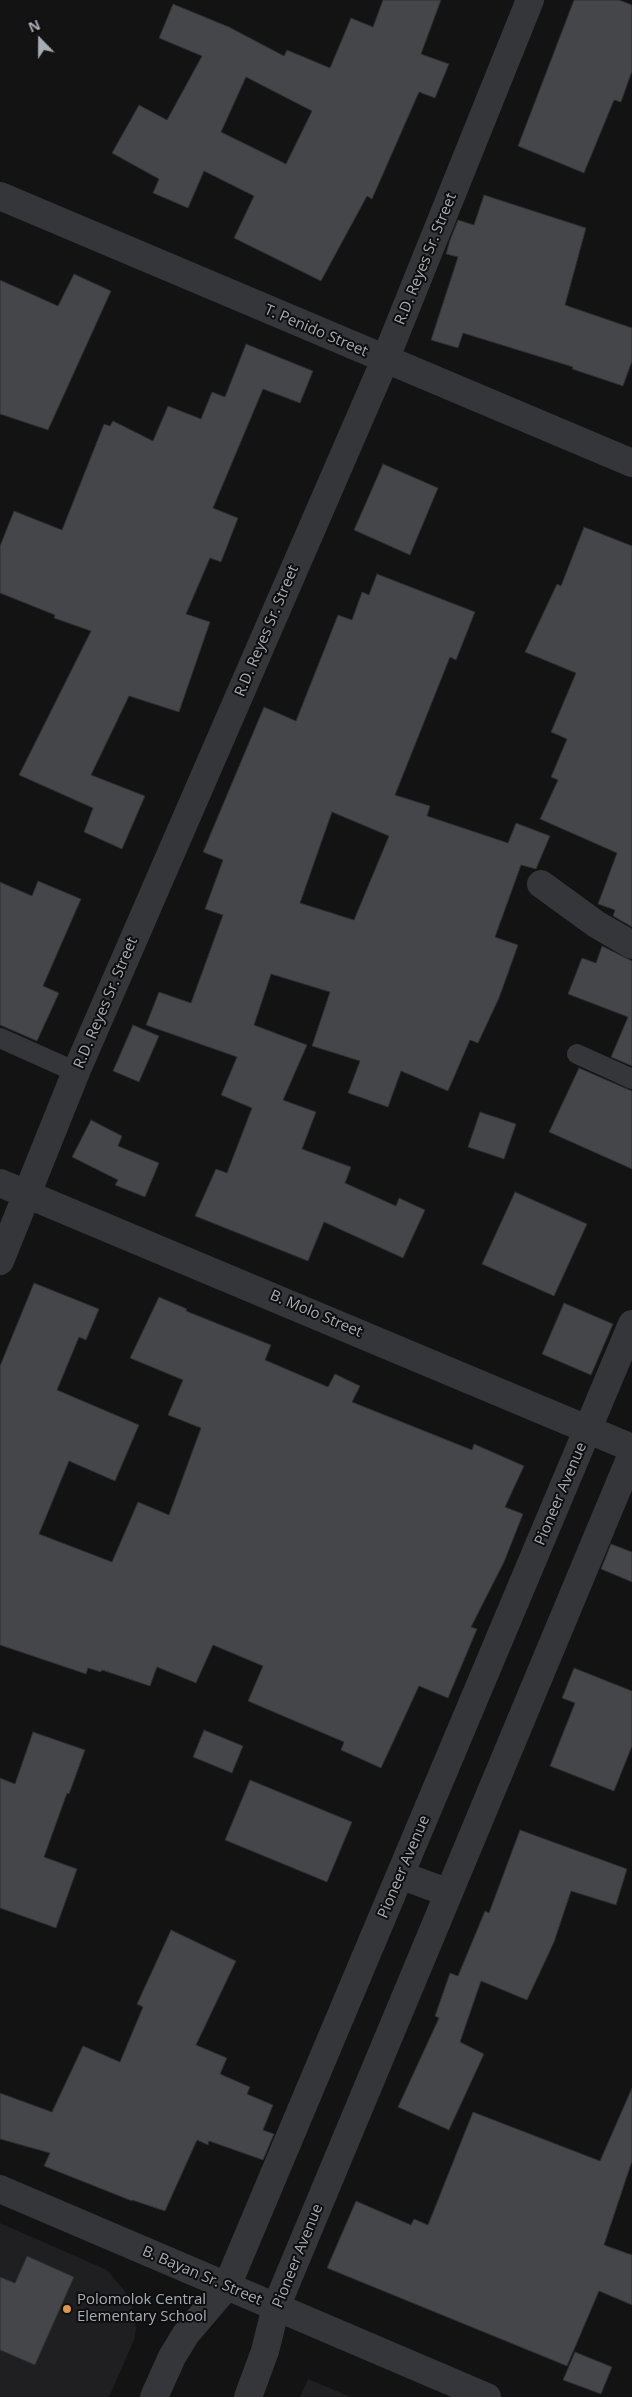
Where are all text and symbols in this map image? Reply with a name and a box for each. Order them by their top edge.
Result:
north arrow [15,15,65,65]
text: N [25,15,43,37]
street label: R.D. Reyes Sr. Street [391,190,461,328]
street label: T. Penido Street [262,301,370,361]
street label: R.D. Reyes Sr. Street [231,563,303,699]
street label: R.D. Reyes Sr. Street [70,935,142,1071]
street label: B. Molo Street [267,1286,365,1342]
street label: Pioneer Avenue [531,1440,591,1548]
street label: Pioneer Avenue [374,1813,434,1921]
street label: Pioneer Avenue [269,2202,327,2310]
street label: B. Bayan Sr. Street [139,2243,265,2309]
place label: Polomolok Central Elementary School [77,2291,207,2326]
marker: Polomolok Central Elementary School [61,2303,73,2315]

